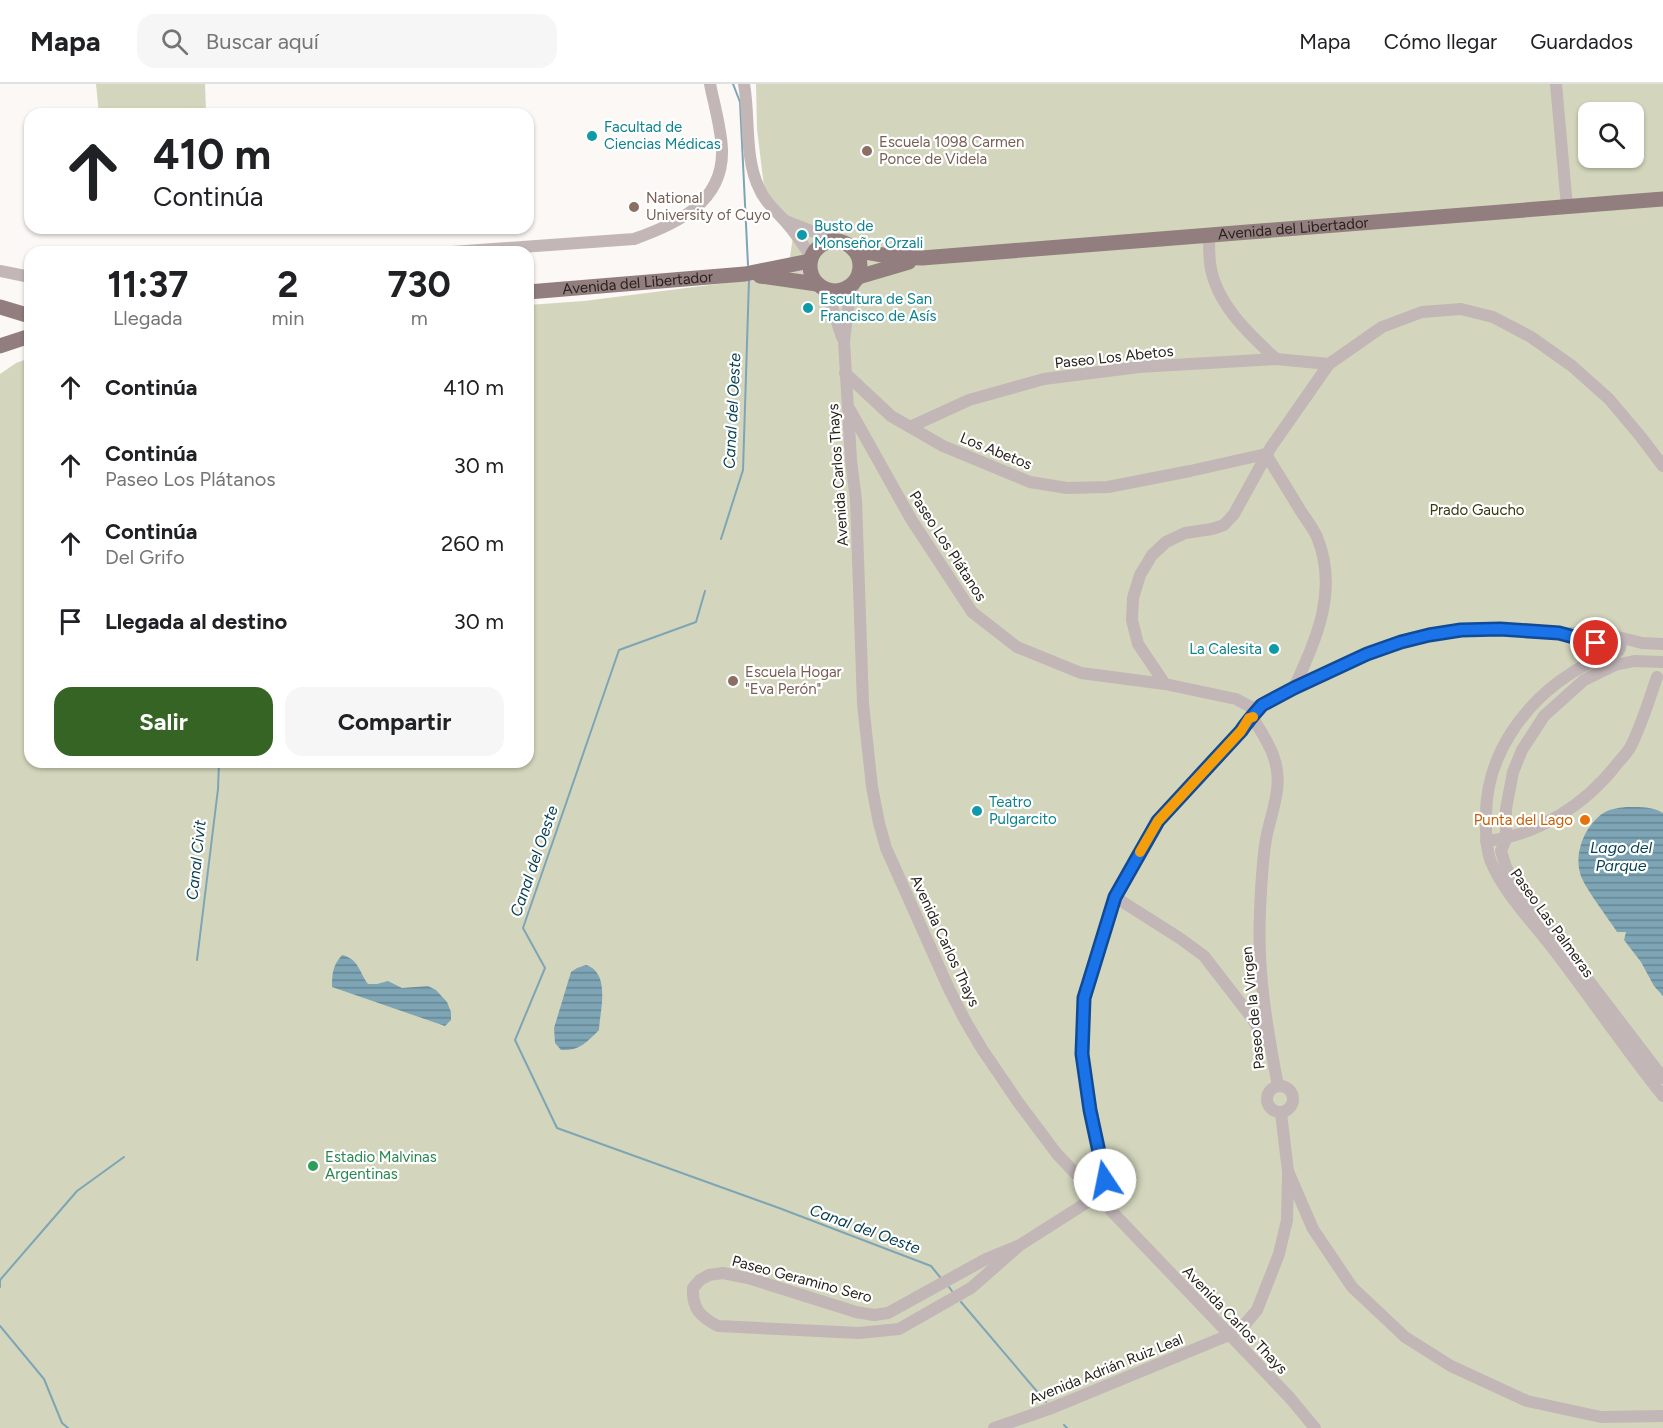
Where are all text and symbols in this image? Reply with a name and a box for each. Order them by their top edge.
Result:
search box [137,14,557,68]
text: Mapa [30,24,101,58]
icon: search [158,25,191,58]
text: Buscar aquí [206,28,319,55]
text: Mapa [1299,29,1351,54]
text: Cómo llegar [1384,29,1497,54]
text: Guardados [1530,29,1633,54]
map controls [1578,102,1644,168]
button: search [1578,102,1644,168]
place label: Facultad de Ciencias Médicas [604,118,721,153]
text: 410 m [153,129,271,180]
marker: Facultad de Ciencias Médicas [585,129,599,143]
icon: ahead [54,132,132,210]
place label: Escuela 1098 Carmen Ponce de Videla [879,133,1024,168]
marker: Escuela 1098 Carmen Ponce de Videla [860,144,874,158]
text: Continúa [153,180,264,213]
place label: National University of Cuyo [646,189,771,224]
marker: National University of Cuyo [627,200,641,214]
street label: Avenida del Libertador [1217,213,1369,243]
place label: Busto de Monseñor Orzali [814,217,923,252]
marker: Busto de Monseñor Orzali [795,228,809,242]
text: 11:37 [107,263,188,306]
text: 2 [278,263,298,306]
text: 730 [387,263,451,306]
street label: Avenida del Libertador [562,268,714,298]
place label: Escultura de San Francisco de Asís [820,290,937,325]
marker: Escultura de San Francisco de Asís [801,301,815,315]
text: Llegada [113,306,183,330]
text: min [272,306,304,330]
text: m [411,306,428,330]
street label: Paseo Los Abetos [1054,342,1174,372]
water label: Canal del Oeste [719,352,745,469]
icon: ahead [54,371,87,404]
text: Continúa [105,374,198,401]
text: 410 m [443,374,504,401]
street label: Avenida Carlos Thays [824,403,852,547]
street label: Los Abetos [958,428,1034,474]
text: Continúa [105,440,198,467]
icon: ahead [54,449,87,482]
text: 30 m [454,452,504,479]
text: Paseo Los Plátanos [105,467,276,491]
street label: Paseo Los Plátanos [906,487,990,605]
park label: Prado Gaucho [1429,501,1525,519]
text: Continúa [105,518,198,545]
icon: ahead [54,527,87,560]
text: 260 m [441,530,504,557]
text: Del Grifo [105,545,185,569]
icon: arrive [54,605,87,638]
text: Llegada al destino [105,608,287,635]
text: 30 m [454,608,504,635]
pin [1570,617,1621,668]
icon: arrive [1579,626,1612,659]
place label: La Calesita [1189,640,1262,658]
marker: La Calesita [1267,642,1281,656]
place label: Escuela Hogar "Eva Perón" [745,663,842,698]
marker: Escuela Hogar "Eva Perón" [726,674,740,688]
button: Salir [54,687,273,756]
button: Compartir [285,687,504,756]
place label: Teatro Pulgarcito [989,793,1057,828]
water label: Canal del Oeste [506,803,562,919]
marker: Teatro Pulgarcito [970,804,984,818]
place label: Punta del Lago [1474,811,1573,829]
marker: Punta del Lago [1578,813,1592,827]
water label: Canal Civit [182,818,210,901]
water label: Lago del Parque [1590,838,1652,875]
street label: Paseo Las Palmeras [1506,865,1598,981]
street label: Avenida Carlos Thays [907,872,983,1010]
street label: Paseo de la Virgen [1238,946,1268,1070]
place label: Estadio Malvinas Argentinas [325,1148,437,1183]
position arrow [1073,1148,1137,1212]
marker: Estadio Malvinas Argentinas [306,1159,320,1173]
water label: Canal del Oeste [807,1200,923,1258]
street label: Paseo Geramino Sero [730,1252,874,1306]
street label: Avenida Carlos Thays [1179,1262,1291,1378]
street label: Avenida Adrián Ruiz Leal [1027,1330,1185,1408]

